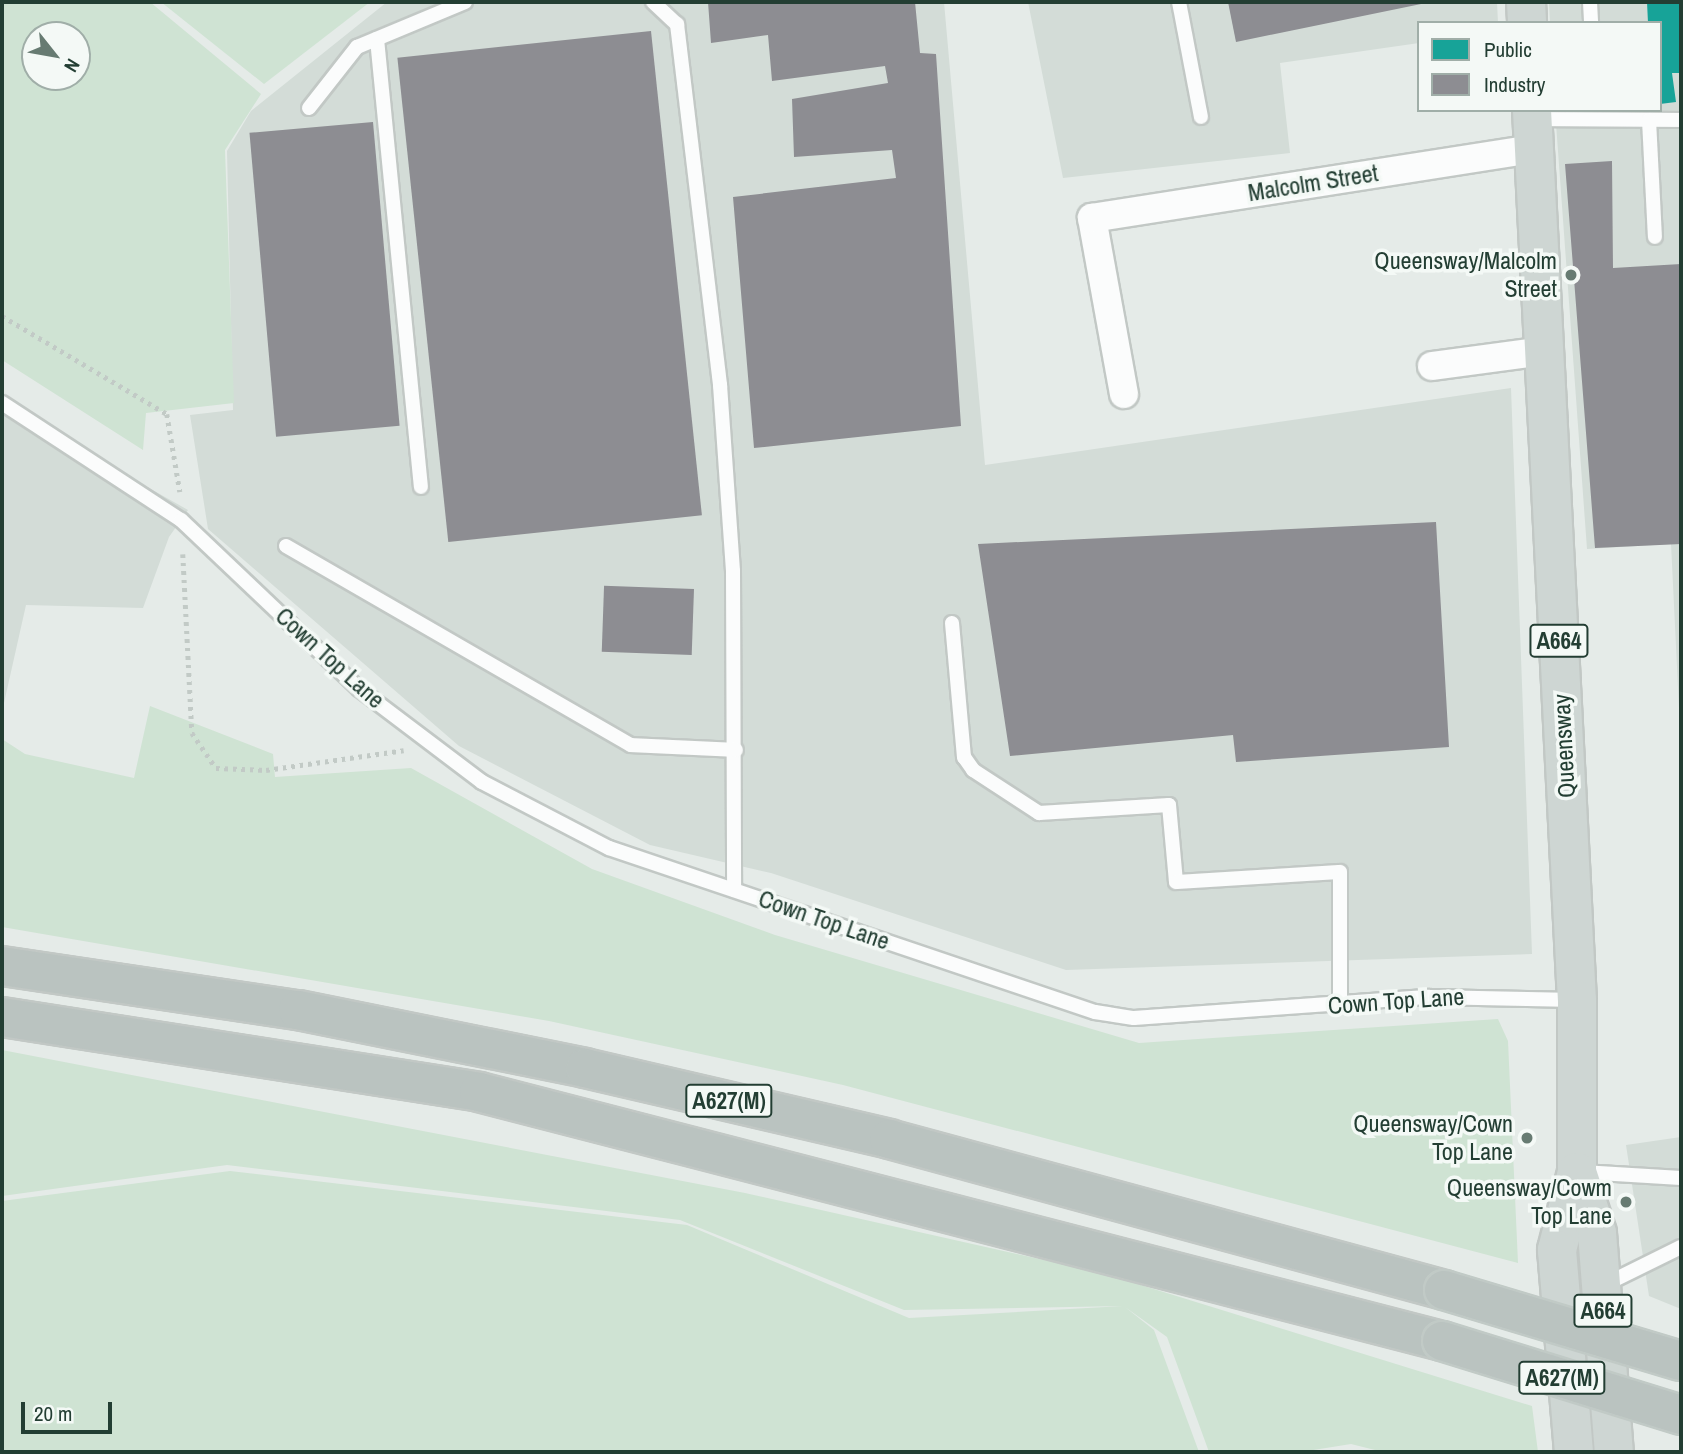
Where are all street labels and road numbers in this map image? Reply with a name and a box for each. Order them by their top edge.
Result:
street label: Malcolm Street [1246,159,1380,207]
street label: Cown Top Lane [270,602,390,714]
road number: A664 [1529,622,1589,660]
street label: Queensway [1547,693,1581,799]
street label: Cown Top Lane [755,884,893,956]
street label: Cown Top Lane [1327,982,1465,1020]
road number: A627(M) [685,1082,773,1120]
road number: A664 [1573,1292,1633,1330]
road number: A627(M) [1518,1358,1606,1398]

